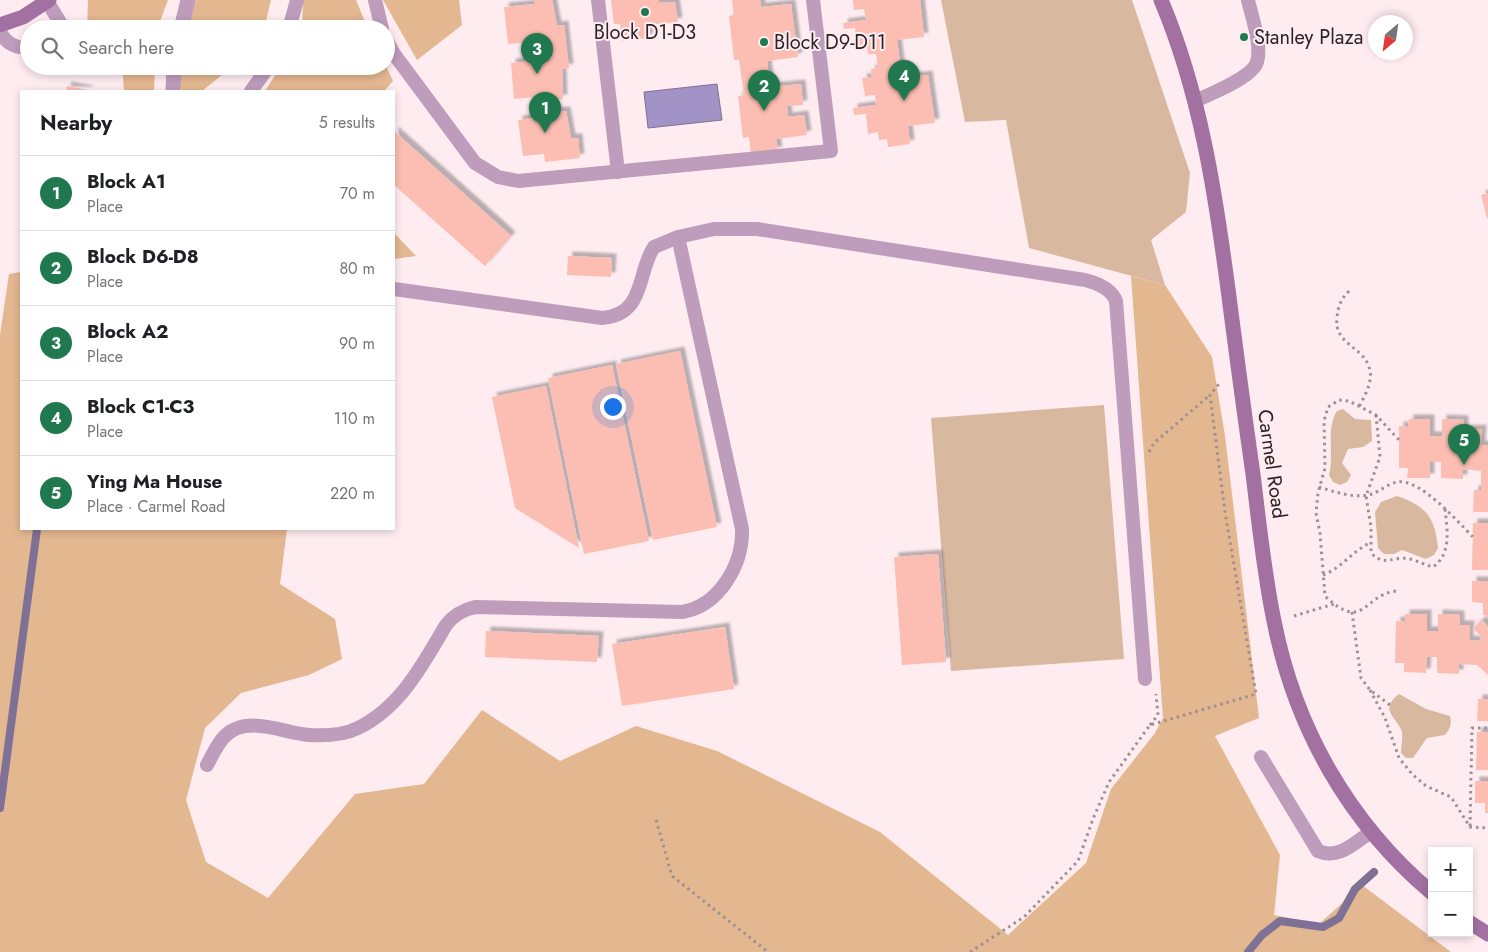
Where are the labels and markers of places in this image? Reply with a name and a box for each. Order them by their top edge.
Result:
marker: Block D1-D3 [639,6,651,18]
place label: Block D1-D3 [594,18,696,47]
place label: Stanley Plaza [1254,23,1363,52]
place label: Block D9-D11 [774,28,886,57]
marker: Stanley Plaza [1238,31,1250,43]
pin: 3 [521,33,553,74]
marker: Block D9-D11 [758,36,770,48]
pin: 4 [888,60,920,101]
pin: 2 [748,70,780,111]
pin: 1 [529,92,561,133]
pin: 5 [1448,424,1480,465]

